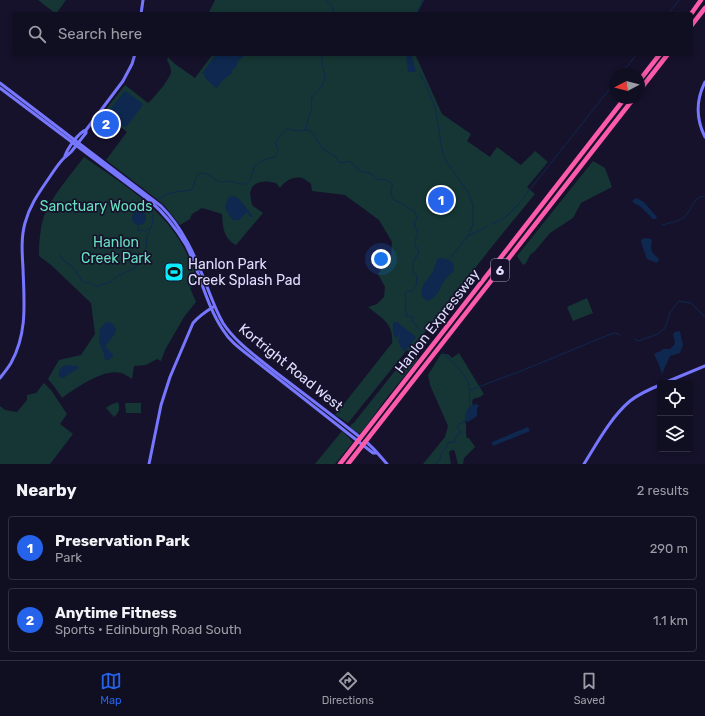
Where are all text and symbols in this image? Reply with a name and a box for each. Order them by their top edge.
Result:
search box [12,12,693,56]
icon: search [26,23,48,45]
text: Search here [58,25,142,43]
north arrow [609,68,645,104]
pin: 2 [93,109,119,139]
pin: 1 [428,185,454,215]
park label: Sanctuary Woods [40,198,152,215]
park label: Hanlon Creek Park [81,234,152,267]
your location [371,249,391,269]
place label: Hanlon Park Creek Splash Pad [188,256,301,289]
road number: 6 [491,259,509,281]
sports icon: Hanlon Park Creek Splash Pad [163,261,185,283]
street label: Hanlon Expressway [391,266,483,377]
street label: Kortright Road West [235,320,347,415]
map controls [657,380,693,452]
button: locate [657,380,693,416]
button: layers [657,416,693,452]
text: Nearby [16,480,77,500]
text: 2 results [637,483,689,498]
text: Preservation Park [55,532,190,550]
text: 1 [27,541,33,556]
text: 290 m [650,541,688,556]
text: Park [55,550,82,565]
text: Anytime Fitness [55,604,177,622]
text: 2 [26,613,34,628]
text: 1.1 km [653,613,688,628]
text: Sports · Edinburgh Road South [55,622,242,637]
tab: Map [100,670,122,707]
tab: Directions [322,670,374,707]
tab: Saved [574,670,605,707]

